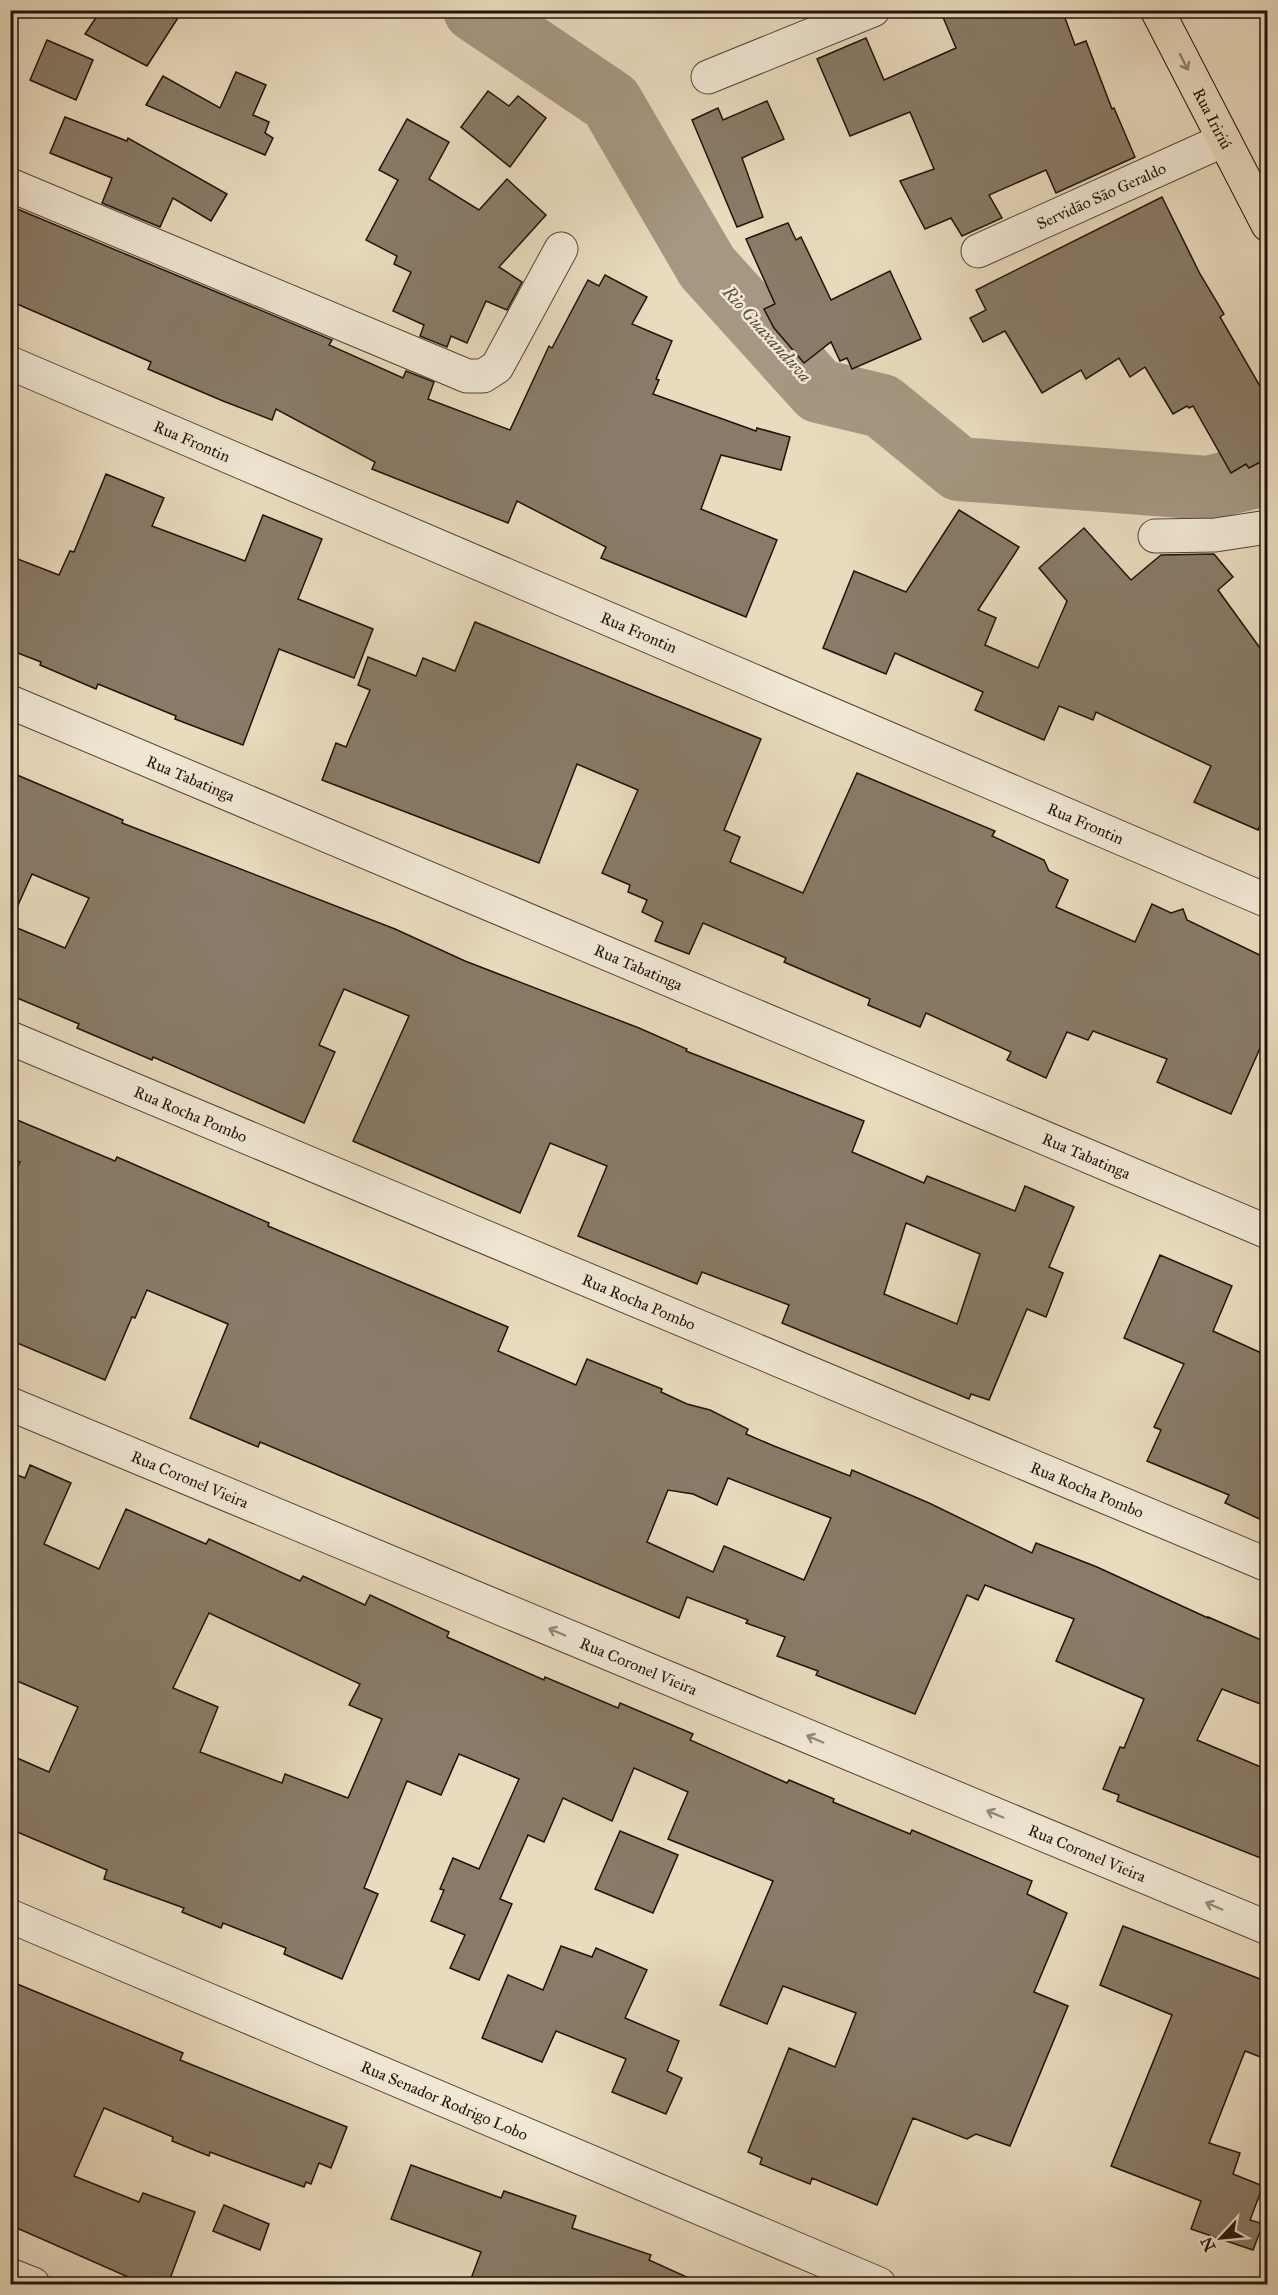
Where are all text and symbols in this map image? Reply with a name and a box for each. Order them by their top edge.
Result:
one-way arrow [1179,53,1190,71]
street label: Rua Iririú [1189,85,1237,152]
street label: Servidão São Geraldo [1033,158,1169,233]
water label: Rio Guaxanduva [717,281,816,387]
street label: Rua Frontin [151,416,234,466]
street label: Rua Frontin [598,607,680,657]
street label: Rua Tabatinga [144,751,238,805]
street label: Rua Frontin [1045,798,1127,848]
street label: Rua Tabatinga [591,940,686,994]
street label: Rua Rocha Pombo [131,1082,250,1146]
street label: Rua Tabatinga [1039,1128,1134,1183]
street label: Rua Rocha Pombo [579,1269,699,1334]
street label: Rua Coronel Vieira [128,1446,252,1512]
street label: Rua Rocha Pombo [1028,1457,1147,1521]
one-way arrow [549,1626,567,1637]
street label: Rua Coronel Vieira [577,1633,700,1699]
one-way arrow [806,1733,825,1744]
one-way arrow [986,1808,1004,1819]
street label: Rua Coronel Vieira [1026,1820,1149,1886]
one-way arrow [1205,1899,1223,1911]
street label: Rua Senador Rodrigo Lobo [358,2056,531,2144]
north arrow [1191,2208,1251,2268]
text: N [1196,2234,1219,2255]

